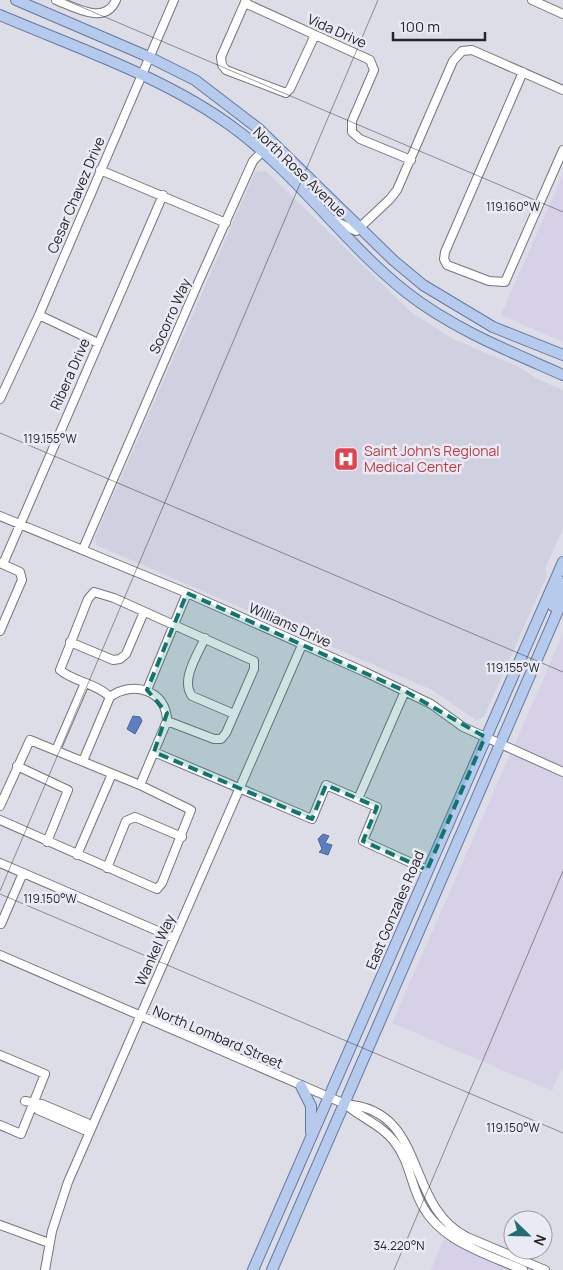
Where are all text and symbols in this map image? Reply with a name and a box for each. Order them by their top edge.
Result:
street label: Vida Drive [305,9,370,52]
scale bar [393,10,486,42]
text: 100 m [400,16,440,37]
street label: North Rose Avenue [250,122,351,221]
street label: Cesar Chavez Drive [42,134,109,256]
text: 119.160°W [486,198,541,215]
street label: Socorro Way [144,274,195,357]
street label: Ribera Drive [45,335,94,413]
text: 119.155°W [23,430,77,447]
place label: Saint John's Regional Medical Center [364,441,500,476]
hospital icon: Saint John's Regional Medical Center [333,446,359,472]
street label: Williams Drive [246,598,334,651]
text: 119.155°W [486,659,540,676]
street label: East Gonzales Road [361,847,428,972]
text: 119.150°W [23,890,78,907]
street label: Wankel Way [130,910,179,989]
street label: North Lombard Street [150,1000,287,1073]
text: 119.150°W [486,1119,541,1136]
north arrow [503,1210,553,1260]
text: N [530,1232,551,1249]
text: 34.220°N [373,1237,425,1254]

